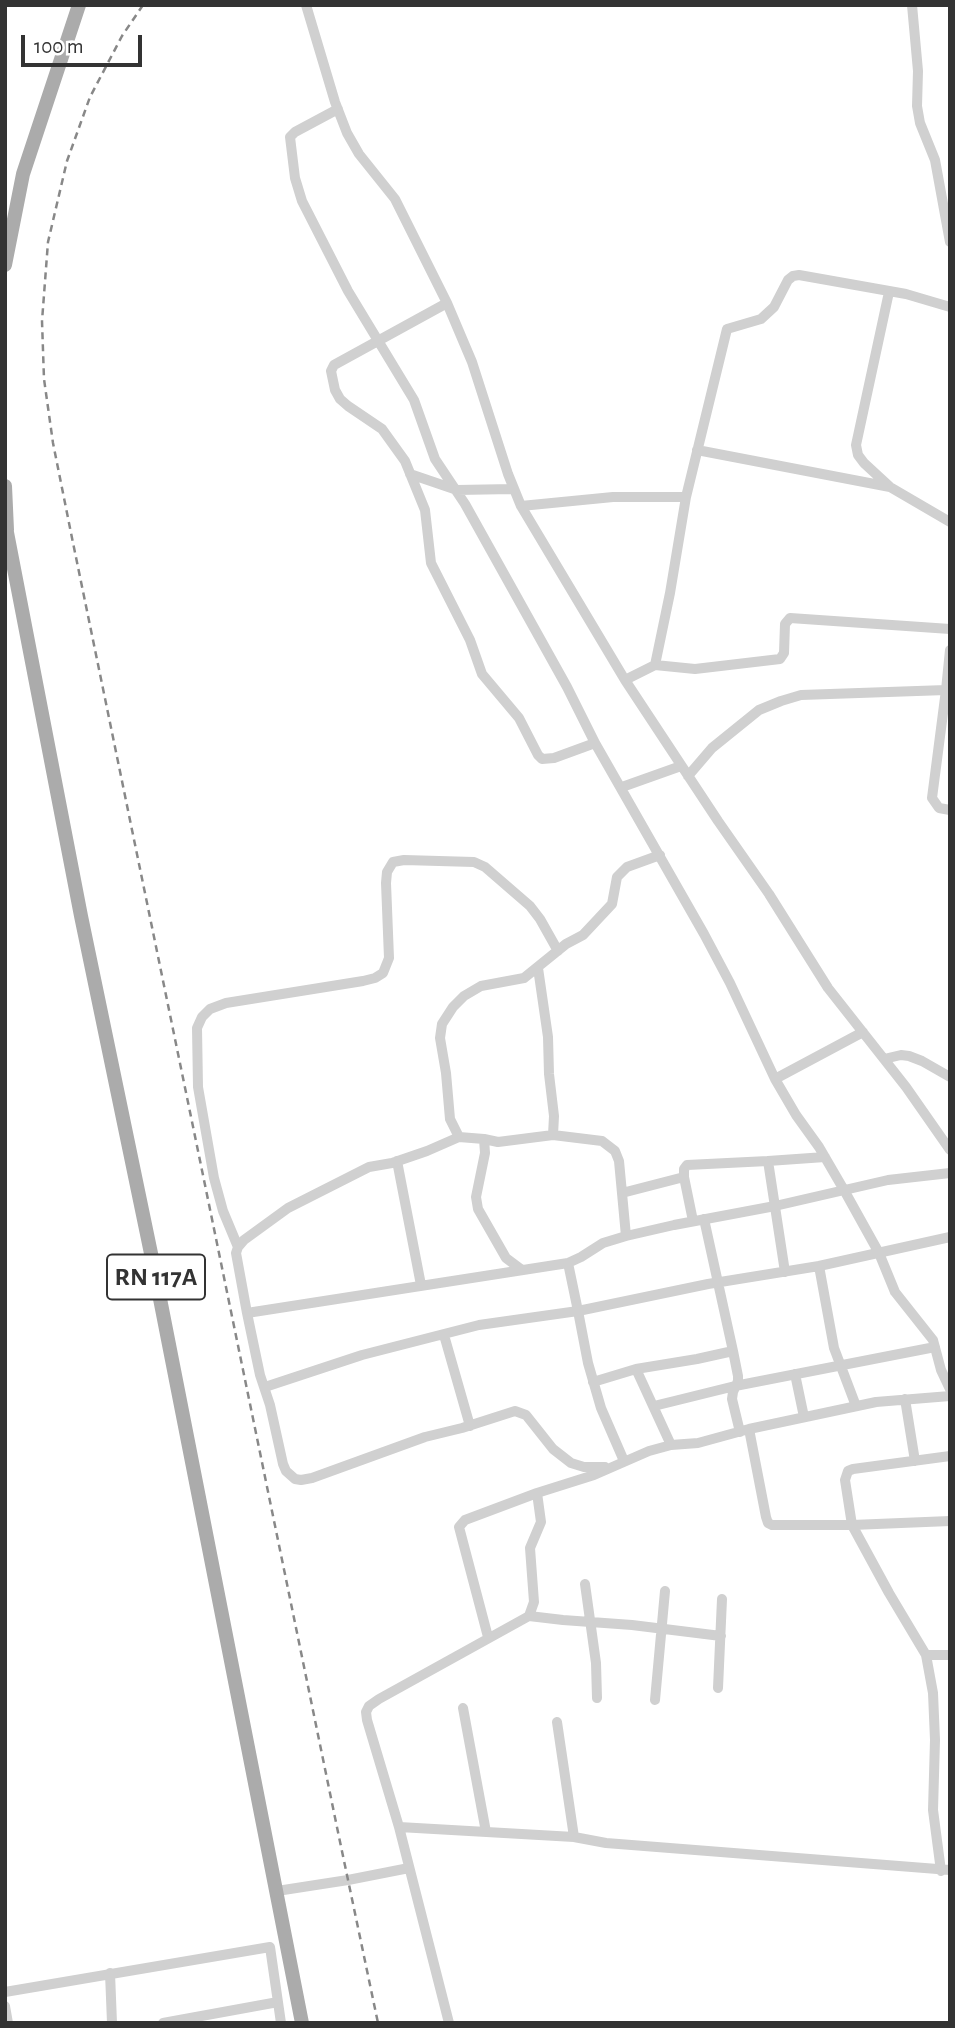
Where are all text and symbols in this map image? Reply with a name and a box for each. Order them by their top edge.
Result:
scale bar [24,21,145,65]
text: 100 m [34,36,84,57]
road number: RN 117A [107,1254,205,1300]

